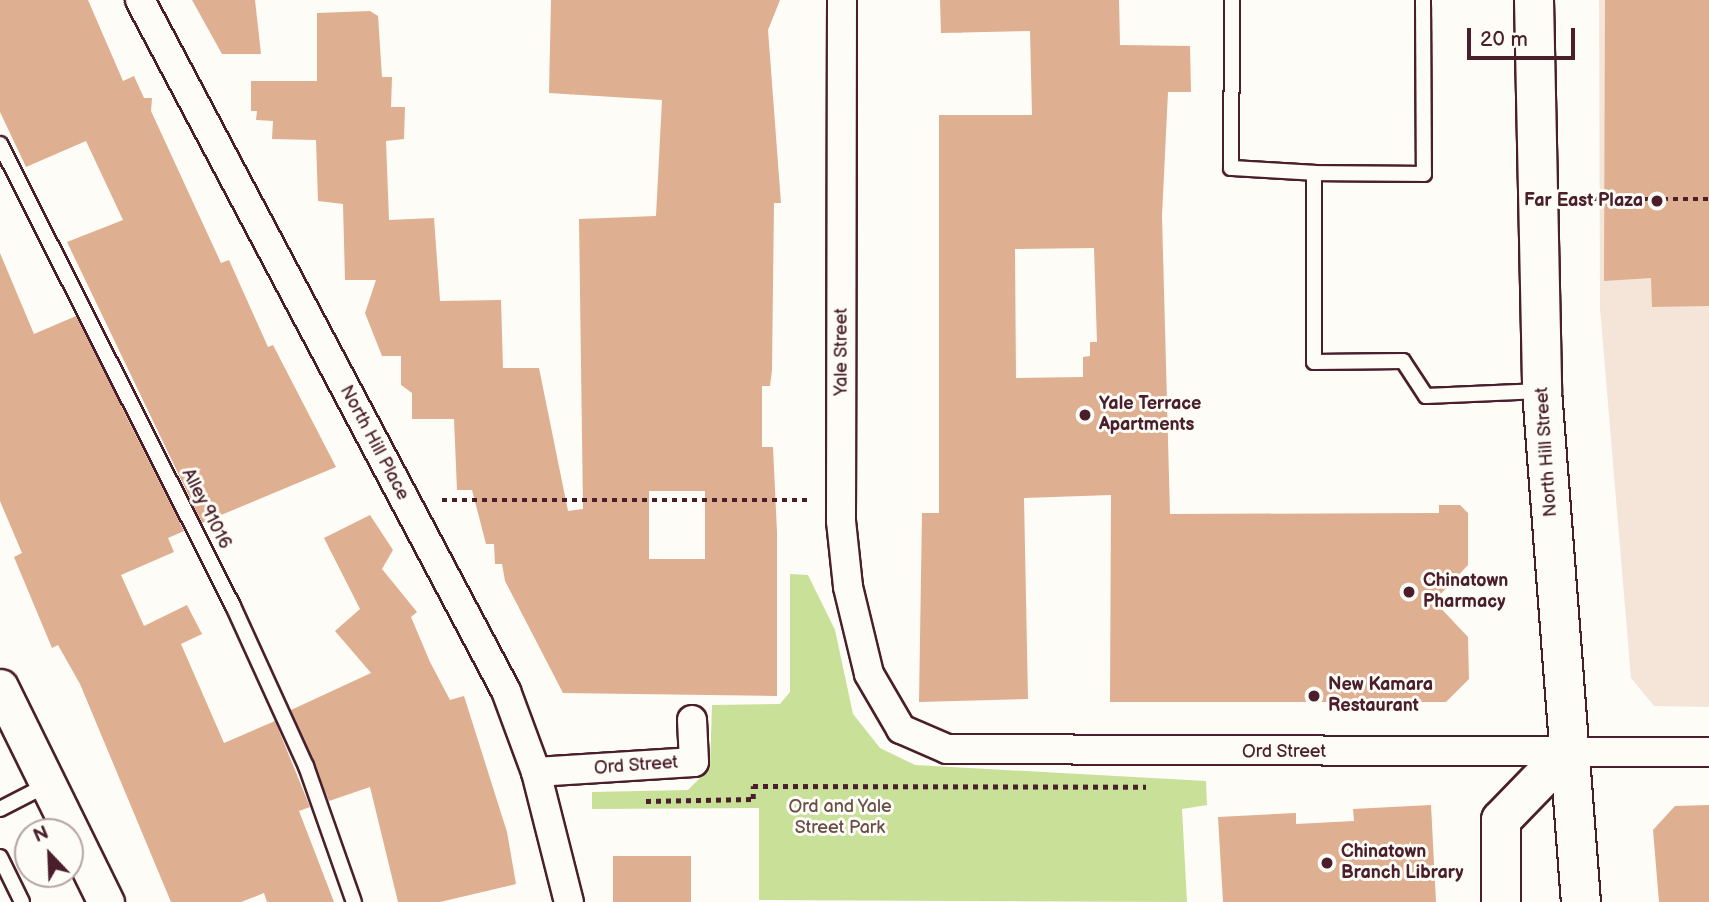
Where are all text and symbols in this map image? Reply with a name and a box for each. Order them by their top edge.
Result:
scale bar [1471,14,1580,58]
text: 20 m [1480,27,1528,52]
place label: Far East Plaza [1524,190,1643,212]
marker: Far East Plaza [1649,193,1665,209]
street label: Yale Street [831,308,853,396]
street label: North Hill Place [335,382,413,504]
street label: North Hill Street [1532,386,1562,518]
place label: Yale Terrace Apartments [1099,394,1201,436]
marker: Yale Terrace Apartments [1077,407,1093,423]
street label: Alley 91016 [176,465,236,553]
place label: Chinatown Pharmacy [1423,571,1508,614]
marker: Chinatown Pharmacy [1401,584,1417,600]
place label: New Kamara Restaurant [1328,675,1433,718]
marker: New Kamara Restaurant [1306,688,1322,704]
street label: Ord Street [1242,741,1326,763]
street label: Ord Street [593,752,679,780]
park label: Ord and Yale Street Park [788,797,892,840]
north arrow [14,818,84,888]
text: N [30,822,52,848]
place label: Chinatown Branch Library [1341,842,1464,884]
marker: Chinatown Branch Library [1319,855,1335,871]

